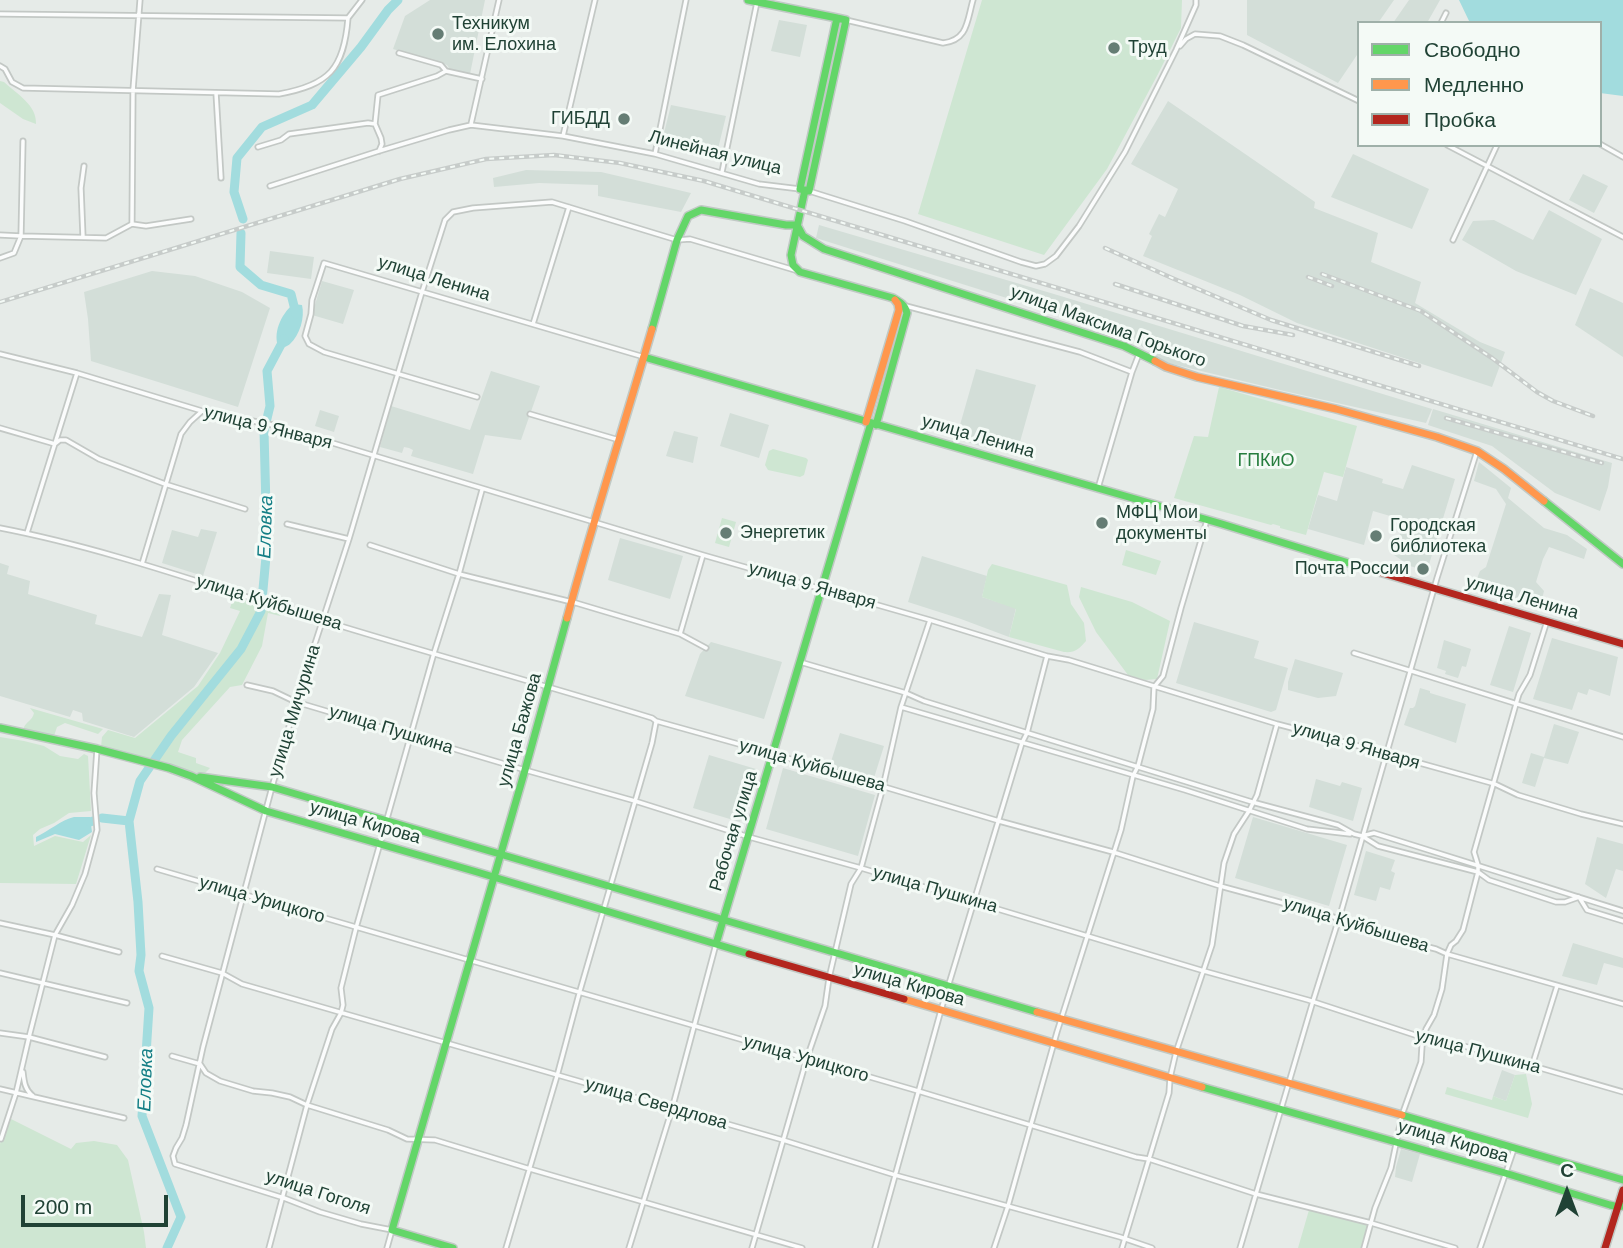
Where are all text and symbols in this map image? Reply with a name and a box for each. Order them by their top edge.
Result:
place label: Техникум им. Елохина [452,13,556,56]
legend [1357,21,1602,147]
marker: Техникум им. Елохина [430,26,446,42]
place label: Труд [1128,37,1167,59]
text: Свободно [1424,38,1521,61]
marker: Труд [1106,40,1122,56]
text: Медленно [1424,73,1524,96]
place label: ГИБДД [551,108,610,130]
text: Пробка [1424,108,1496,131]
marker: ГИБДД [616,111,632,127]
street label: Линейная улица [646,126,784,180]
street label: улица Ленина [375,252,493,306]
street label: улица Максима Горького [1007,282,1209,372]
street label: улица 9 Января [202,402,334,454]
street label: улица Ленина [919,411,1037,463]
park label: ГПКиО [1237,450,1295,472]
water label: Еловка [254,495,278,559]
place label: МФЦ Мои документы [1116,502,1207,544]
marker: МФЦ Мои документы [1094,515,1110,531]
place label: Городская библиотека [1390,515,1486,558]
place label: Энергетик [740,522,825,544]
marker: Энергетик [718,525,734,541]
marker: Городская библиотека [1368,528,1384,544]
street label: улица 9 Января [746,558,878,614]
place label: Почта России [1295,558,1409,580]
marker: Почта России [1415,561,1431,577]
street label: улица Куйбышева [194,571,344,635]
street label: улица Ленина [1463,572,1581,624]
street label: улица Мичурина [265,642,325,780]
street label: улица Бажова [493,670,547,790]
street label: улица Пушкина [326,701,456,759]
street label: улица 9 Января [1290,718,1422,774]
street label: улица Куйбышева [736,735,888,797]
street label: Рабочая улица [705,768,763,894]
street label: улица Кирова [307,797,423,849]
street label: улица Пушкина [870,862,1000,918]
street label: улица Урицкого [197,872,327,928]
street label: улица Куйбышева [1281,893,1431,957]
street label: улица Кирова [851,959,967,1011]
street label: улица Пушкина [1413,1025,1543,1079]
street label: улица Урицкого [741,1031,871,1087]
water label: Еловка [134,1048,158,1112]
street label: улица Свердлова [582,1073,730,1135]
street label: улица Кирова [1395,1116,1511,1168]
north arrow [1532,1157,1602,1227]
text: С [1560,1160,1574,1181]
street label: улица Гоголя [263,1166,373,1220]
scale bar [24,1182,172,1226]
text: 200 m [34,1195,92,1218]

